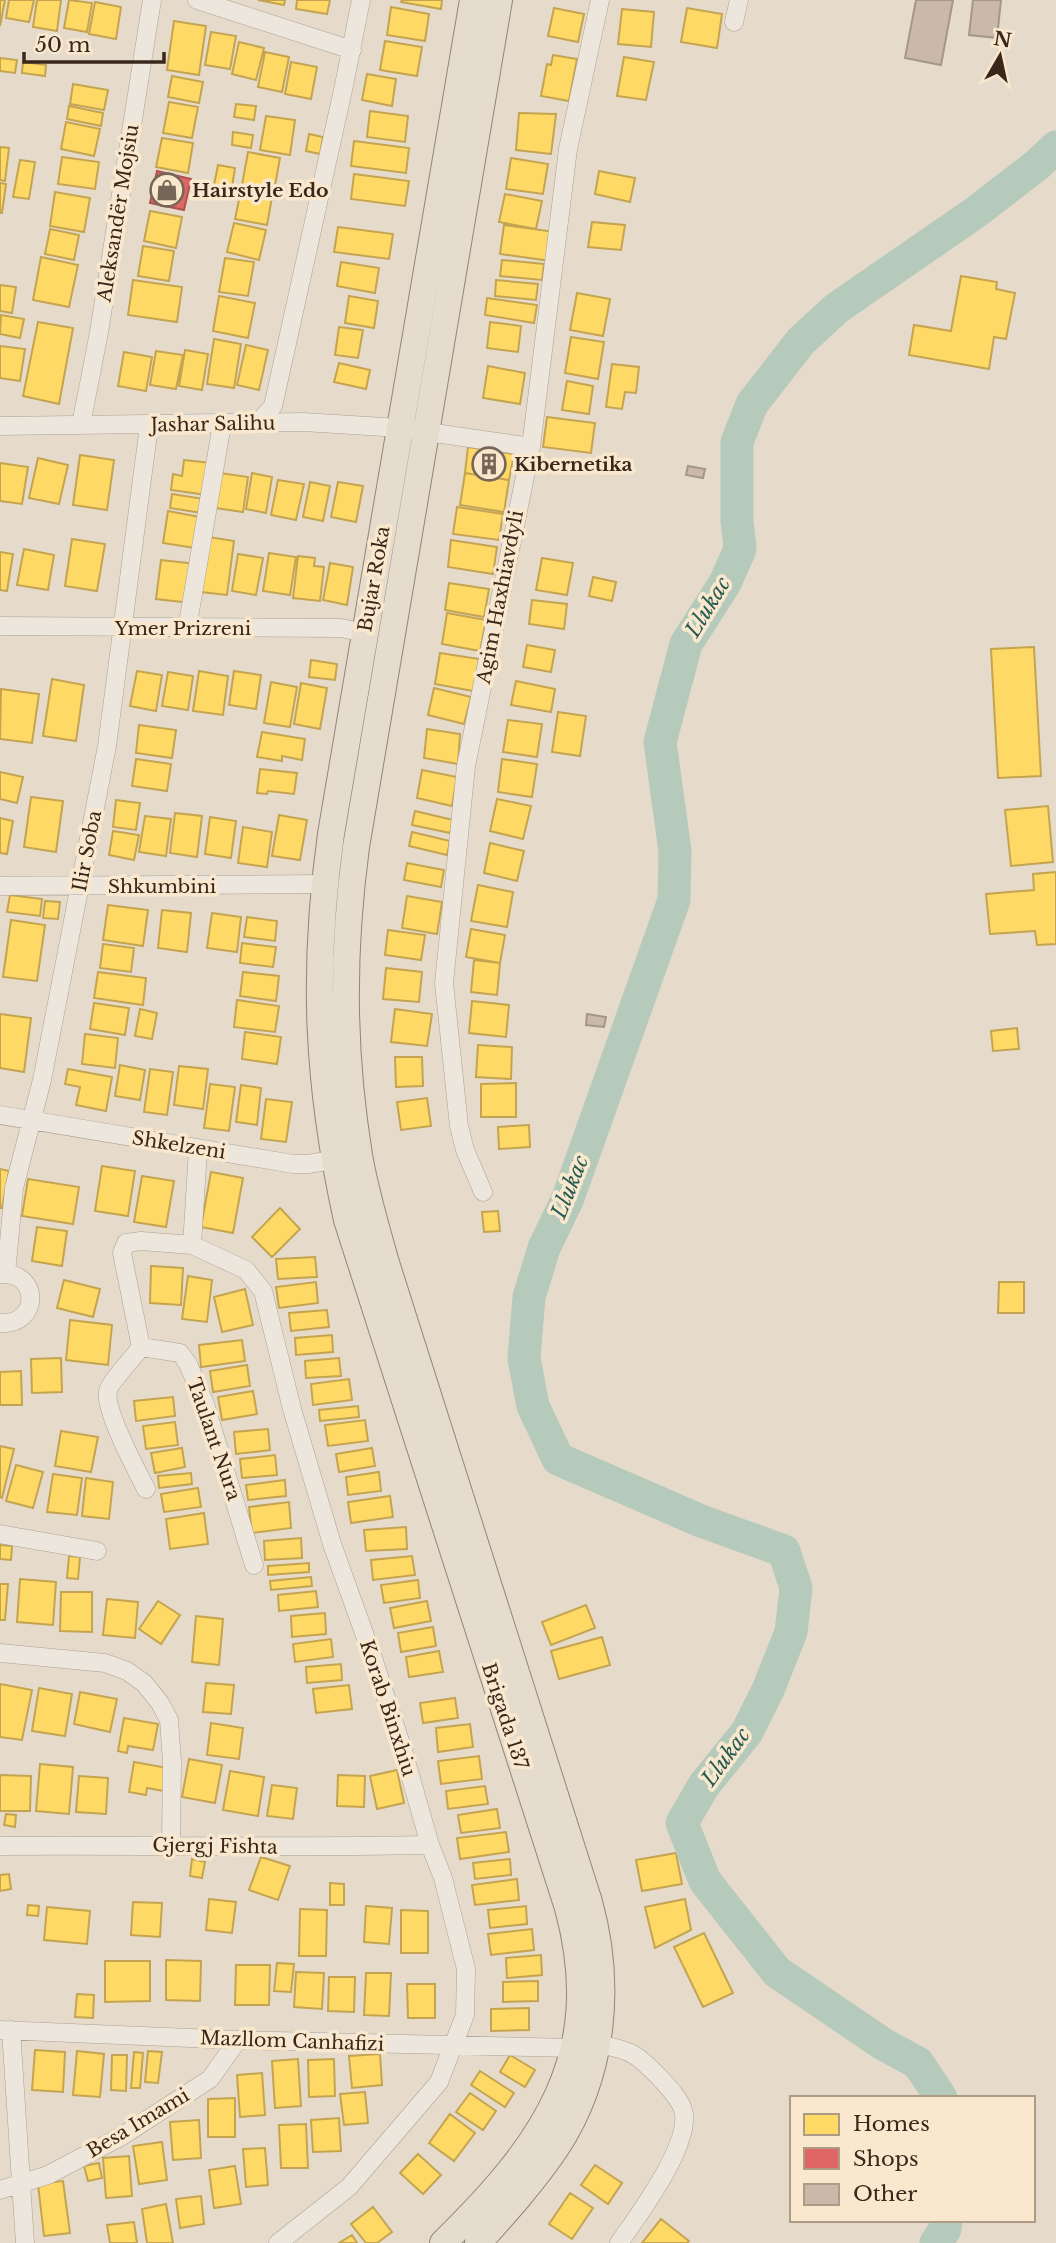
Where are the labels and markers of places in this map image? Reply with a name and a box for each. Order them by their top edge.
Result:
shop icon: Hairstyle Edo [148,171,186,209]
place label: Hairstyle Edo [192,179,329,202]
building icon: Kibernetika [470,445,508,483]
place label: Kibernetika [514,453,633,476]

